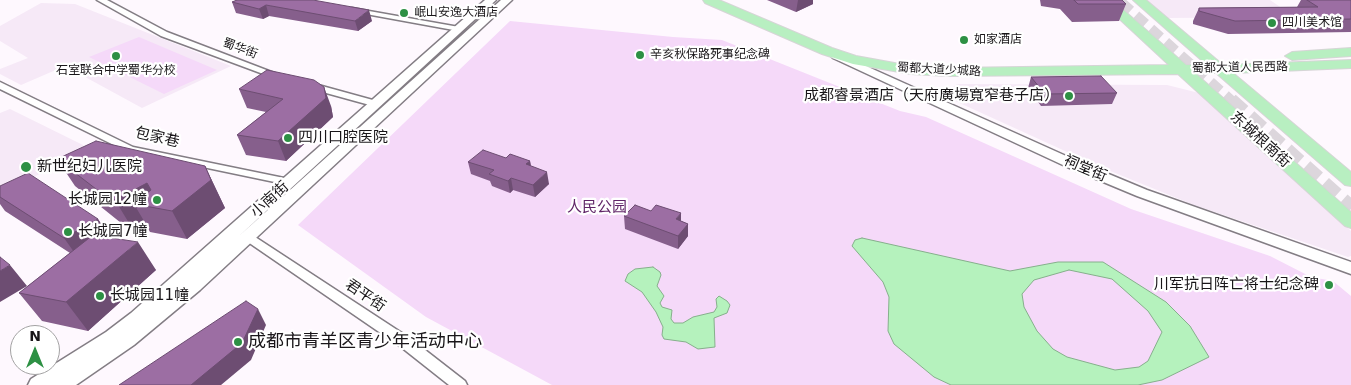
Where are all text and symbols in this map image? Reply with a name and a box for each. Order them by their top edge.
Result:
place label: 岷山安逸大酒店 [414,6,498,20]
marker: 岷山安逸大酒店 [398,7,410,19]
place label: 四川美术馆 [1282,16,1342,30]
marker: 四川美术馆 [1266,17,1278,29]
place label: 如家酒店 [974,33,1022,47]
marker: 如家酒店 [958,34,970,46]
street label: 蜀华街 [221,36,259,62]
place label: 辛亥秋保路死事纪念碑 [650,48,770,62]
marker: 辛亥秋保路死事纪念碑 [634,49,646,61]
marker: 石室联合中学蜀华分校 [110,50,122,62]
street label: 蜀都大道人民西路 [1192,60,1288,76]
street label: 蜀都大道少城路 [897,61,981,79]
place label: 石室联合中学蜀华分校 [56,64,176,78]
place label: 成都睿景酒店（天府廣場寬窄巷子店） [804,87,1059,105]
marker: 成都睿景酒店（天府廣場寬窄巷子店） [1063,90,1075,102]
street label: 东城根南街 [1226,108,1294,172]
street label: 包家巷 [133,124,181,152]
place label: 四川口腔医院 [298,129,388,147]
marker: 四川口腔医院 [282,132,294,144]
street label: 祠堂街 [1061,152,1109,186]
place label: 新世纪妇儿医院 [37,158,142,176]
marker: 新世纪妇儿医院 [19,160,33,174]
street label: 小南街 [247,178,293,222]
place label: 长城园12幢 [68,191,147,209]
marker: 长城园12幢 [151,194,163,206]
park label: 人民公园 [567,199,627,217]
place label: 长城园7幢 [78,223,148,241]
marker: 长城园7幢 [62,226,74,238]
street label: 君平街 [341,276,389,316]
place label: 川军抗日阵亡将士纪念碑 [1154,276,1319,294]
marker: 川军抗日阵亡将士纪念碑 [1323,279,1335,291]
place label: 长城园11幢 [110,287,189,305]
marker: 长城园11幢 [94,290,106,302]
north arrow [10,325,60,375]
text: N [29,328,41,344]
place label: 成都市青羊区青少年活动中心 [248,331,482,353]
marker: 成都市青羊区青少年活动中心 [232,336,244,348]

